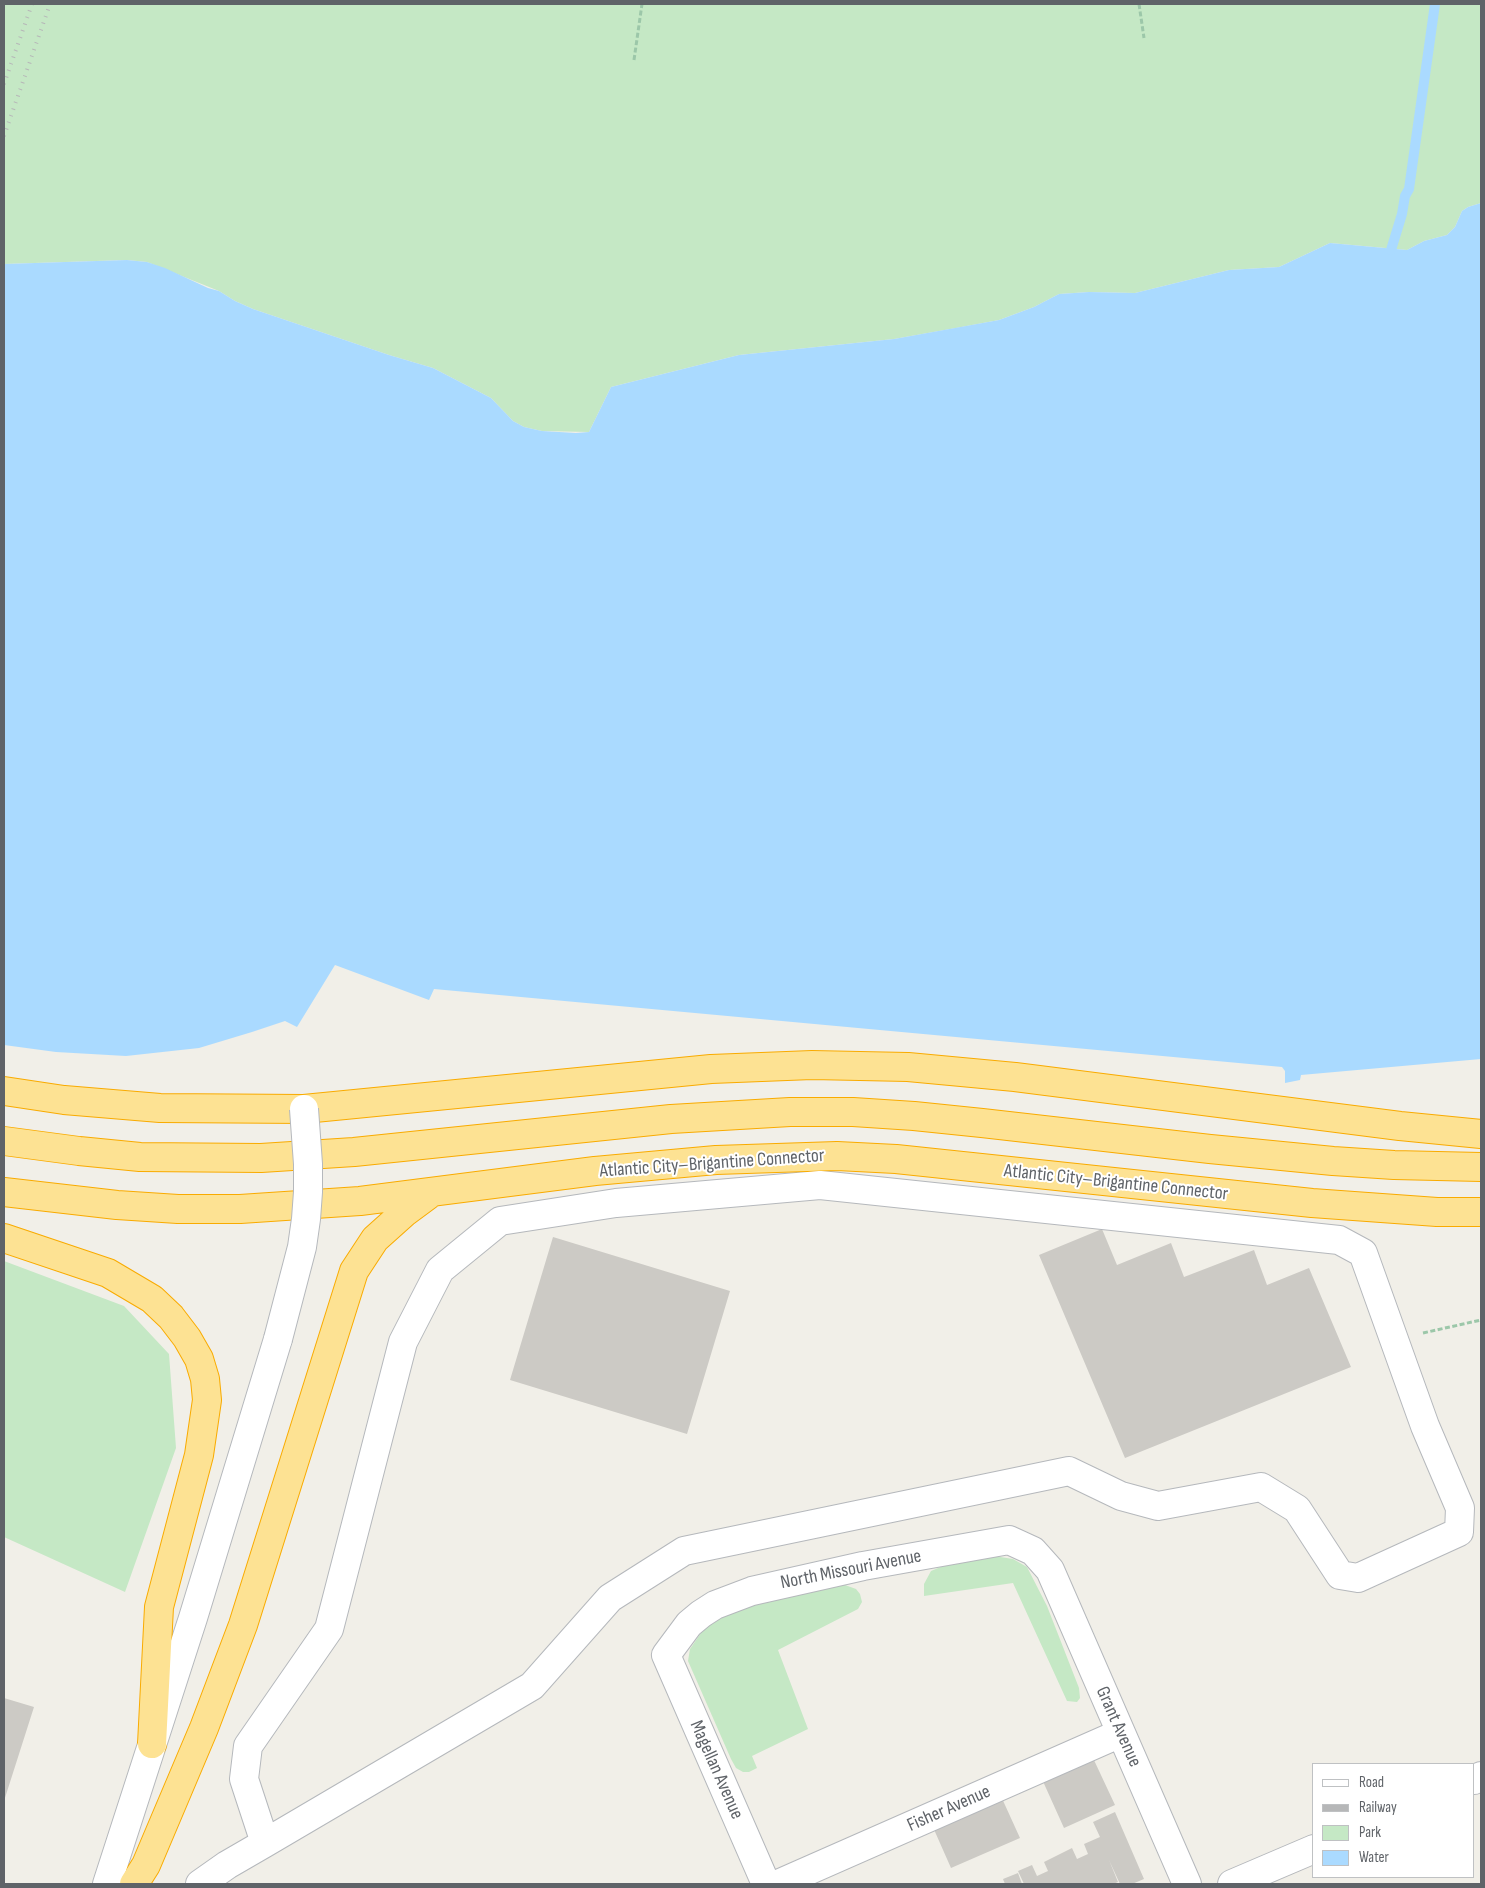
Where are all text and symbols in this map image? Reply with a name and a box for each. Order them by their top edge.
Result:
street label: Atlantic City–Brigantine Connector [599,1145,825,1183]
street label: Atlantic City–Brigantine Connector [1003,1160,1229,1206]
street label: North Missouri Avenue [779,1545,923,1595]
street label: Grant Avenue [1090,1683,1146,1771]
street label: Magellan Avenue [684,1717,748,1823]
legend [1312,1763,1475,1878]
text: Road [1359,1773,1384,1792]
street label: Fisher Avenue [904,1781,994,1837]
text: Railway [1359,1798,1397,1817]
text: Park [1359,1823,1381,1842]
text: Water [1359,1848,1389,1867]

